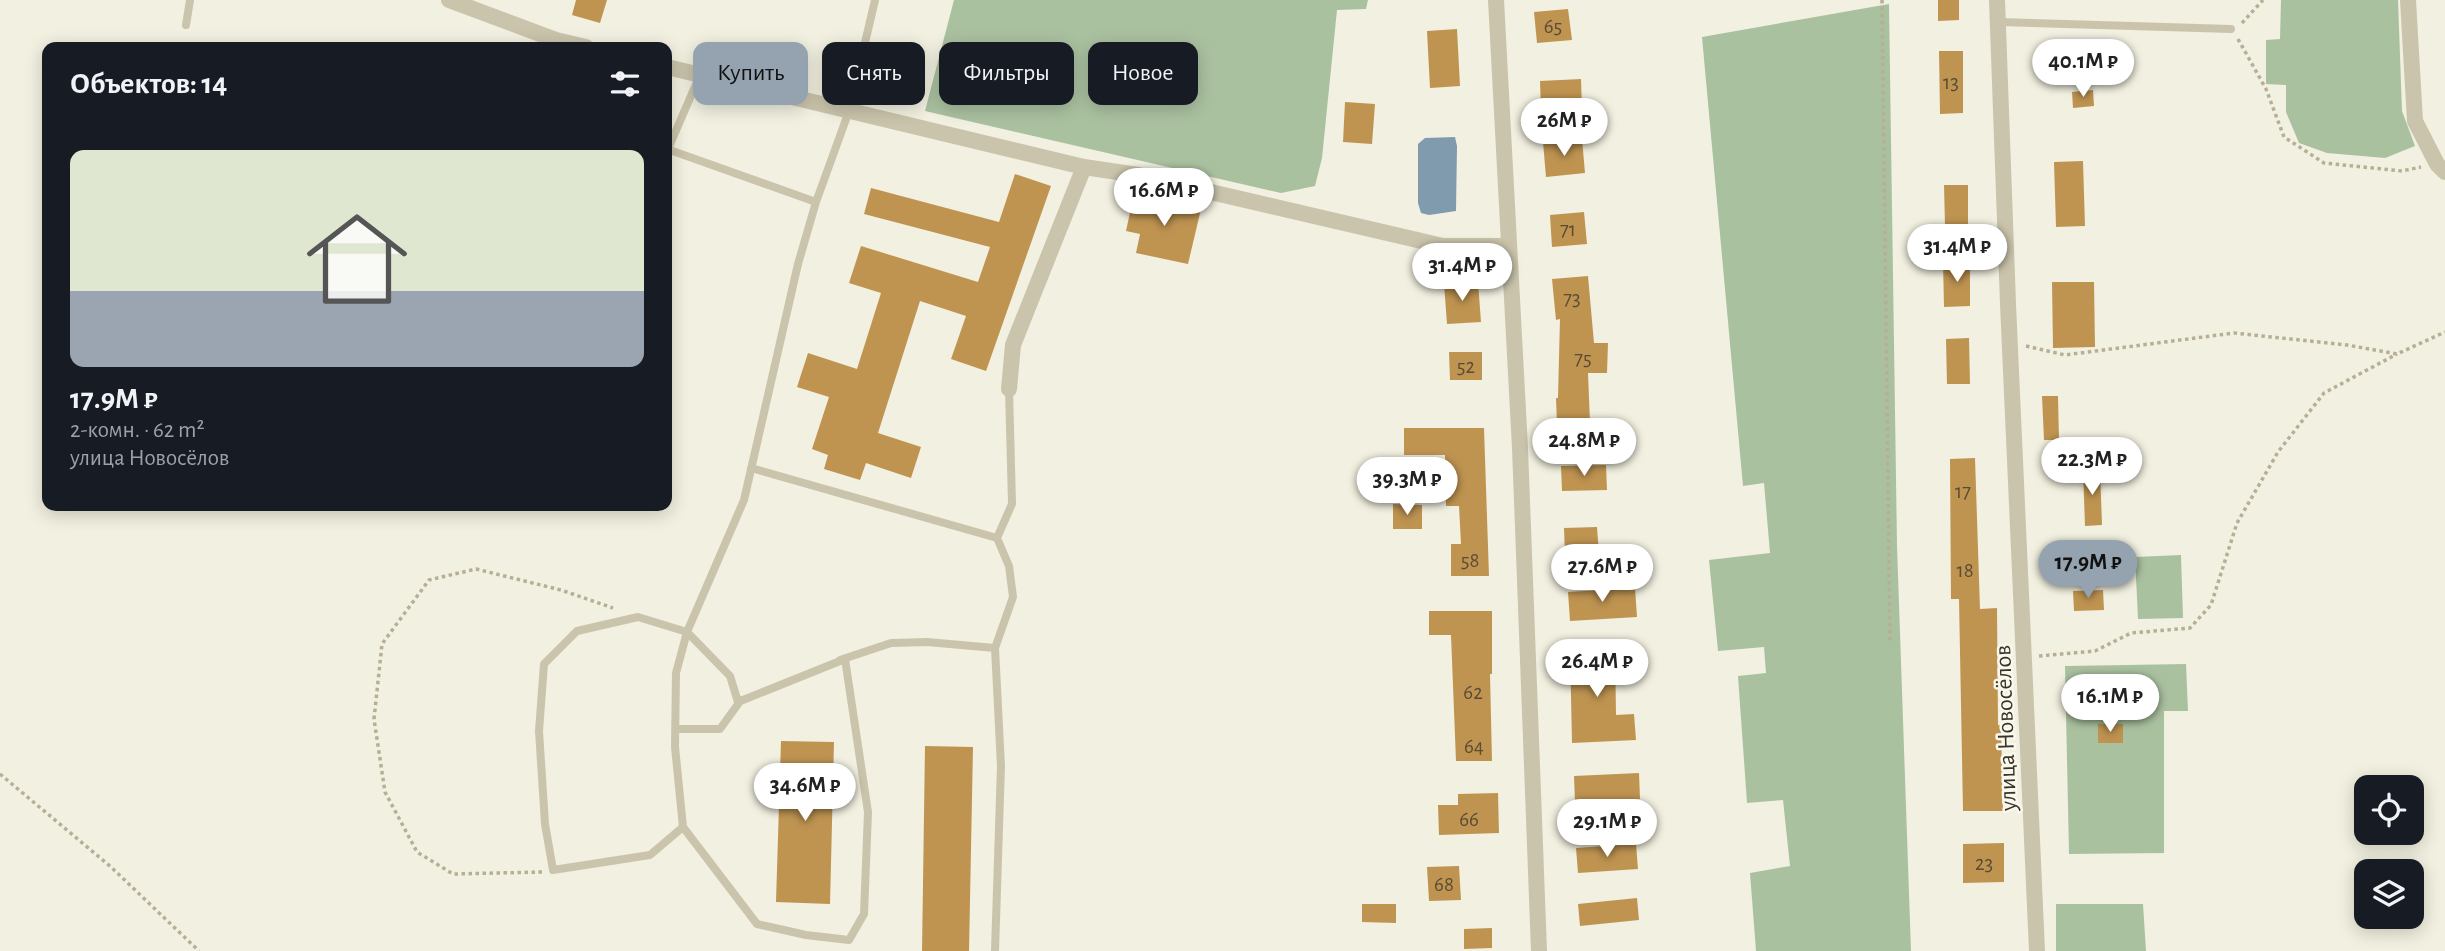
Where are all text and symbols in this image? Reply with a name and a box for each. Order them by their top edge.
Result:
house number: 65 [1544,16,1562,37]
pin: 40.1M ₽ [2018,40,2148,99]
chip: Купить [693,42,808,105]
chip: Снять [822,42,925,105]
chip: Фильтры [939,42,1074,105]
chip: Новое [1088,42,1198,105]
text: 40.1M ₽ [2048,50,2118,73]
icon: filters [606,65,644,103]
text: Объектов: 14 [70,69,227,99]
house number: 13 [1943,72,1959,93]
pin: 26M ₽ [1515,99,1613,158]
text: 26M ₽ [1537,109,1591,132]
pin: 16.6M ₽ [1099,168,1229,228]
text: 16.6M ₽ [1130,179,1198,202]
icon: home [294,196,420,322]
house number: 71 [1560,219,1576,240]
pin: 31.4M ₽ [1892,224,2022,284]
text: 31.4M ₽ [1923,235,1991,258]
pin: 31.4M ₽ [1397,244,1527,303]
text: 31.4M ₽ [1428,254,1496,277]
house number: 73 [1563,288,1581,309]
house number: 75 [1574,348,1592,369]
house number: 52 [1457,356,1475,377]
text: 17.9M ₽ [70,384,158,414]
text: 2-комн. · 62 m² [70,419,204,442]
pin: 24.8M ₽ [1519,419,1649,478]
text: 24.8M ₽ [1548,429,1620,452]
pin: 22.3M ₽ [2027,438,2157,497]
text: улица Новосёлов [70,447,229,470]
text: 22.3M ₽ [2057,448,2127,471]
pin: 39.3M ₽ [1342,458,1472,517]
text: 39.3M ₽ [1373,468,1441,491]
house number: 17 [1955,481,1971,502]
pin: 17.9M ₽ [2023,540,2153,600]
pin: 27.6M ₽ [1537,544,1667,604]
house number: 58 [1461,550,1479,571]
text: 17.9M ₽ [2054,551,2122,574]
text: 27.6M ₽ [1567,555,1637,578]
house number: 18 [1956,560,1974,581]
pin: 26.4M ₽ [1532,640,1662,699]
street label: улица Новосёлов [1991,644,2021,812]
text: 26.4M ₽ [1561,650,1633,673]
pin: 16.1M ₽ [2045,674,2175,734]
house number: 62 [1463,682,1483,703]
text: 16.1M ₽ [2077,685,2143,708]
house number: 64 [1464,736,1484,757]
pin: 34.6M ₽ [740,764,870,823]
text: 34.6M ₽ [770,774,840,797]
map controls [2354,775,2424,929]
button: locate [2354,775,2424,845]
pin: 29.1M ₽ [1542,800,1672,859]
house number: 66 [1459,809,1479,830]
text: 29.1M ₽ [1573,810,1641,833]
house number: 23 [1975,853,1993,874]
button: layers [2354,859,2424,929]
house number: 68 [1434,874,1454,895]

